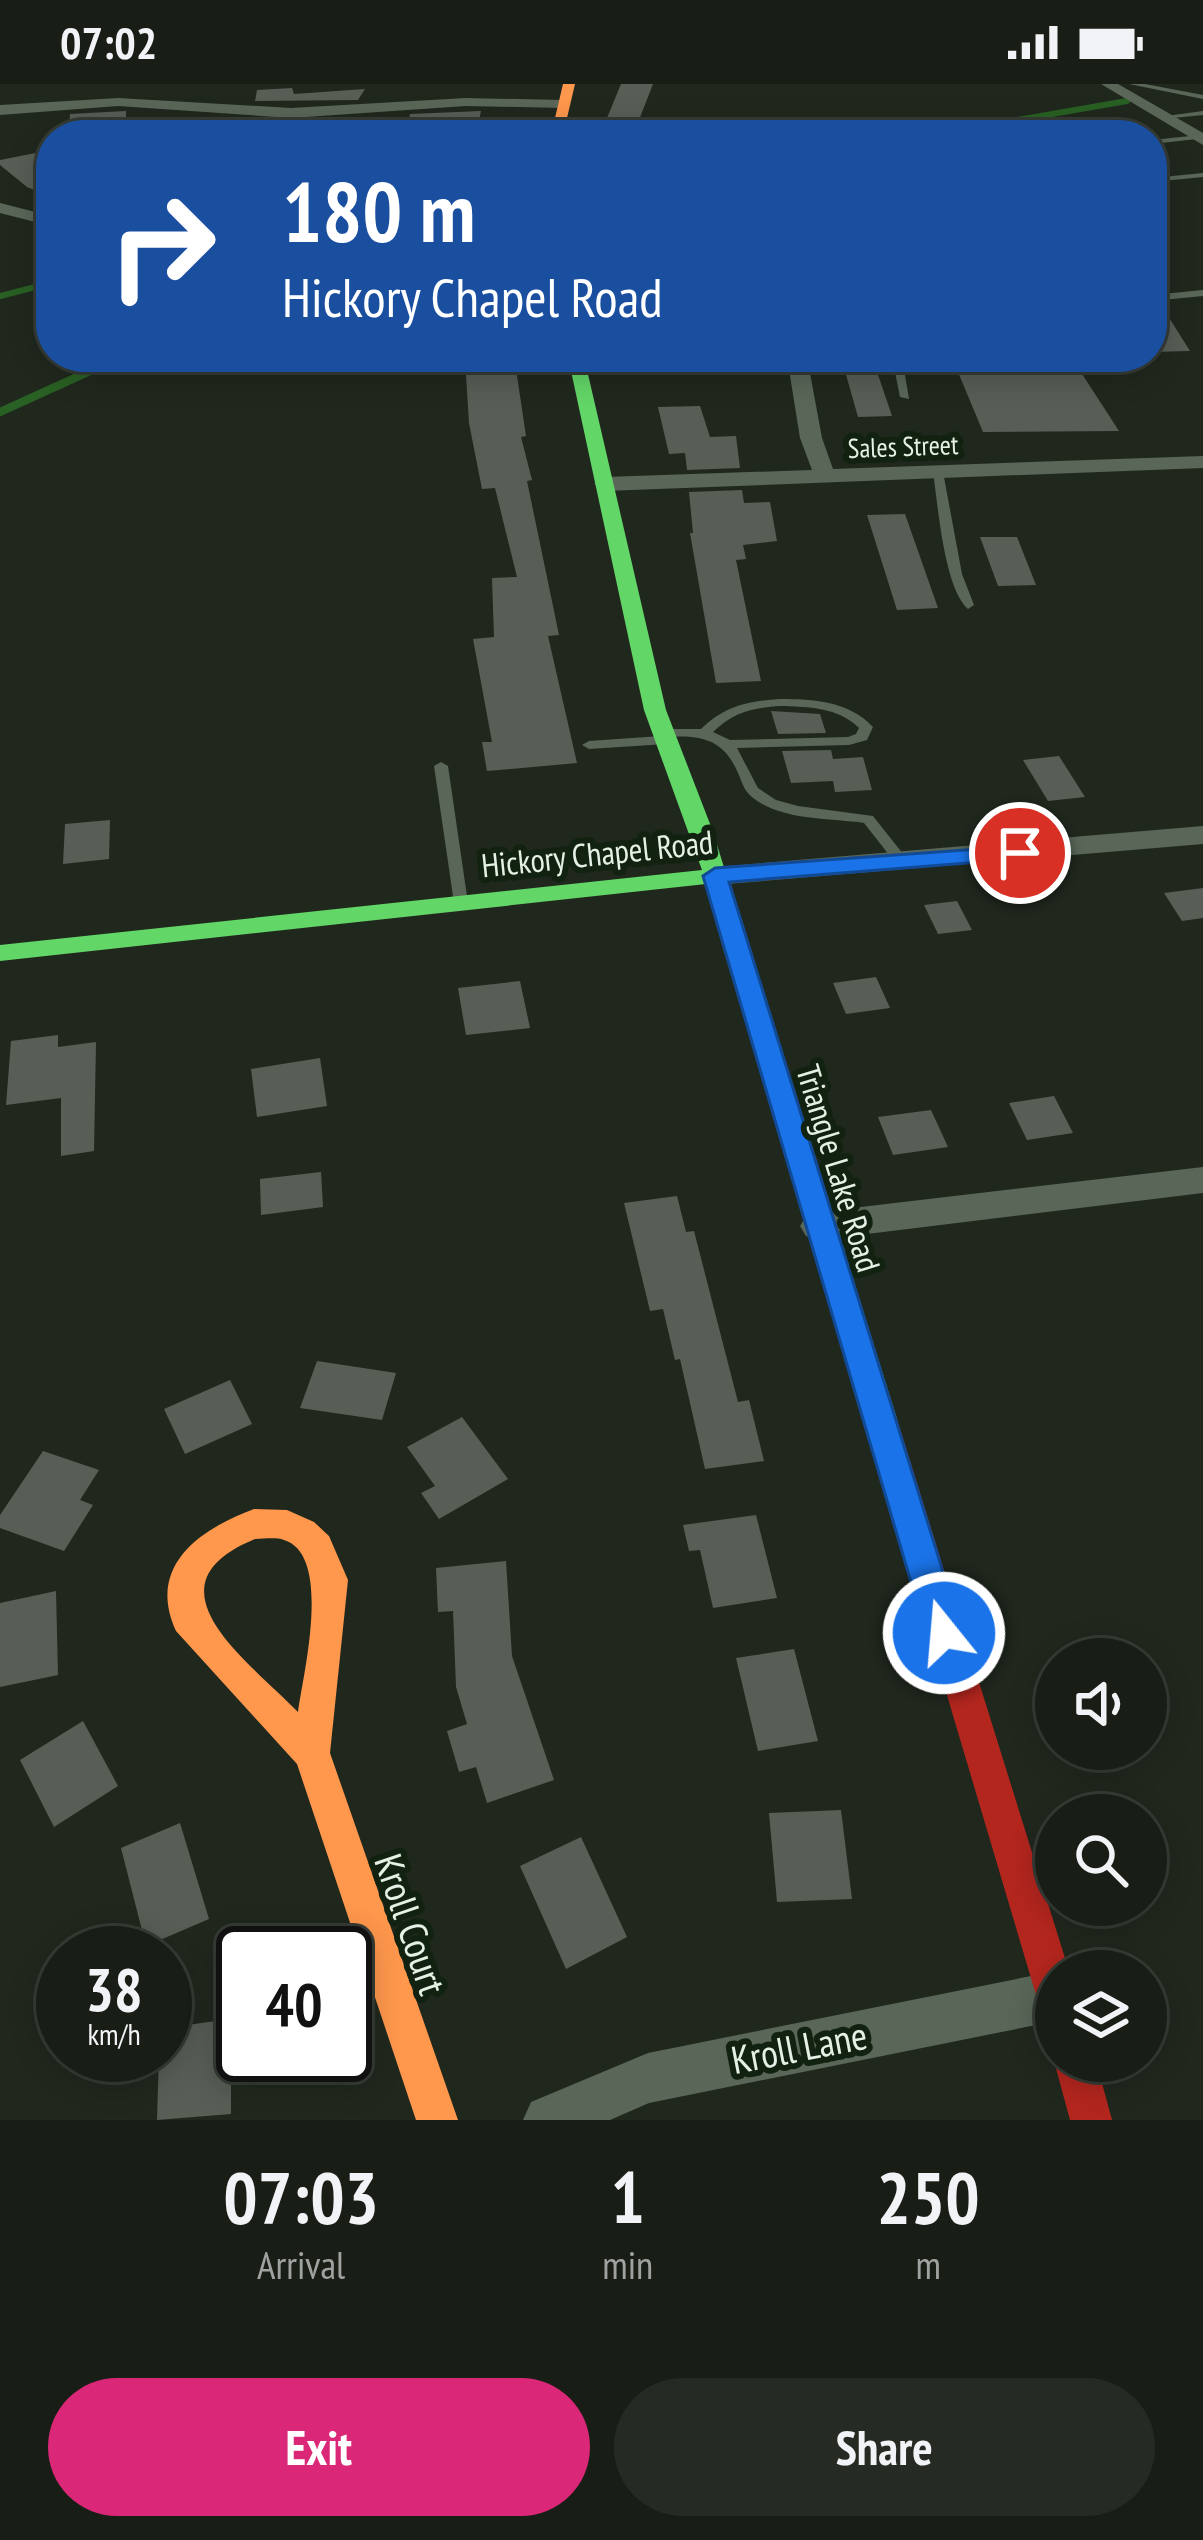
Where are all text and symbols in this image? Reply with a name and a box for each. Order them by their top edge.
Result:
text: 07:02 [60,13,157,71]
text: 180 m [282,156,475,265]
icon: right [84,168,240,324]
text: Hickory Chapel Road [282,262,663,332]
street label: Sales Street [847,427,959,465]
pin [969,802,1071,904]
street label: Hickory Chapel Road [479,819,715,887]
icon: arrive [987,820,1053,886]
street label: Triangle Lake Road [787,1059,891,1277]
position arrow [881,1570,1007,1696]
map controls [1035,1638,1167,2082]
button: sound [1035,1638,1167,1770]
button: search [1035,1794,1167,1926]
street label: Kroll Court [363,1847,459,2001]
speed limit sign: 40 [216,1926,372,2082]
text: 38 [85,1950,143,2028]
button: layers [1035,1950,1167,2082]
street label: Kroll Lane [727,2009,871,2085]
text: km/h [87,2014,141,2053]
text: 07:03 [223,2150,379,2243]
text: 1 [611,2150,645,2243]
text: 250 [876,2150,980,2243]
text: Arrival [257,2239,345,2290]
text: min [602,2239,653,2290]
text: m [915,2239,941,2290]
button: Exit [48,2378,590,2516]
button: Share [614,2378,1155,2516]

